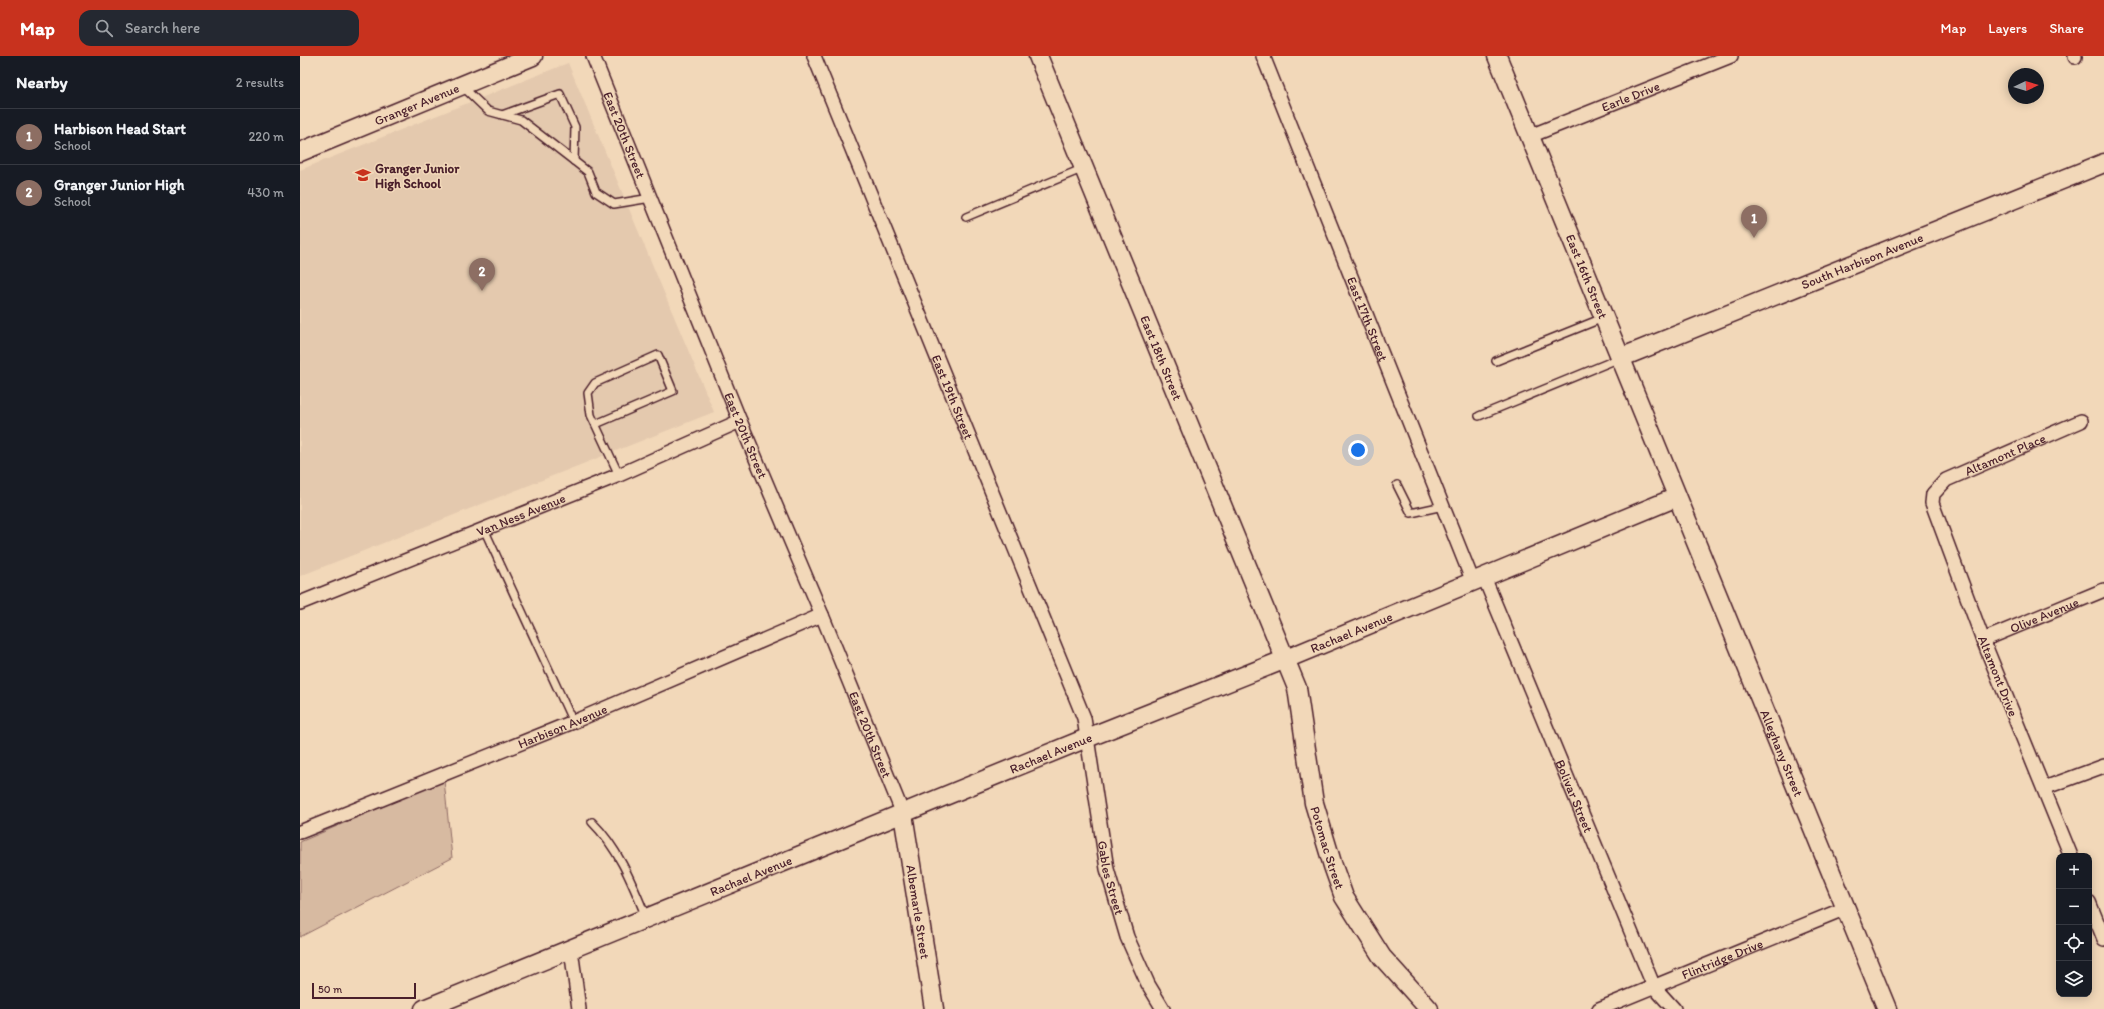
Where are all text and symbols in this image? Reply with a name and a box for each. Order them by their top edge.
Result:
search box [79,10,359,46]
text: Map [20,17,55,40]
icon: search [93,17,115,39]
text: Search here [125,19,200,37]
text: Map [1941,20,1966,37]
text: Layers [1988,20,2027,37]
text: Share [2049,20,2084,37]
north arrow [2008,68,2044,104]
text: Nearby [16,72,68,92]
text: 2 results [236,75,284,90]
street label: Earle Drive [1599,78,1662,114]
street label: Granger Avenue [372,80,461,128]
street label: East 20th Street [601,89,649,180]
text: Harbison Head Start [54,120,186,138]
text: 1 [26,129,32,144]
text: 220 m [248,129,284,144]
text: School [54,138,91,153]
place label: Granger Junior High School [375,161,460,192]
school or university icon: Granger Junior High School [354,166,372,184]
text: Granger Junior High [54,176,184,194]
text: 2 [26,185,32,200]
text: 430 m [247,185,284,200]
text: School [54,194,91,209]
pin: 1 [1741,205,1767,238]
street label: South Harbison Avenue [1799,229,1925,292]
street label: East 16th Street [1563,232,1611,321]
pin: 2 [469,258,495,291]
street label: East 17th Street [1344,274,1392,363]
street label: East 18th Street [1138,313,1186,402]
street label: East 19th Street [929,352,977,441]
street label: East 20th Street [722,390,771,481]
street label: Altamont Place [1962,430,2048,478]
your location [1348,440,1368,460]
street label: Van Ness Avenue [474,490,568,539]
street label: Olive Avenue [2007,594,2081,636]
street label: Rachael Avenue [1308,608,1395,656]
street label: Altamont Drive [1975,634,2021,718]
street label: East 20th Street [846,689,895,780]
street label: Harbison Avenue [516,701,609,751]
street label: Alleghany Street [1758,707,1807,799]
street label: Rachael Avenue [1007,729,1094,776]
street label: Bolivar Street [1553,757,1597,835]
street label: Potomac Street [1308,805,1348,891]
street label: Gables Street [1095,840,1128,916]
street label: Rachael Avenue [707,852,794,899]
map controls [2056,853,2092,997]
button: + [2056,853,2092,889]
street label: Albemarle Street [904,864,933,960]
button: − [2056,889,2092,925]
button: locate [2056,925,2092,961]
street label: Flintridge Drive [1679,935,1765,982]
button: layers [2056,961,2092,997]
scale bar [312,981,416,1000]
text: 50 m [318,983,342,996]

